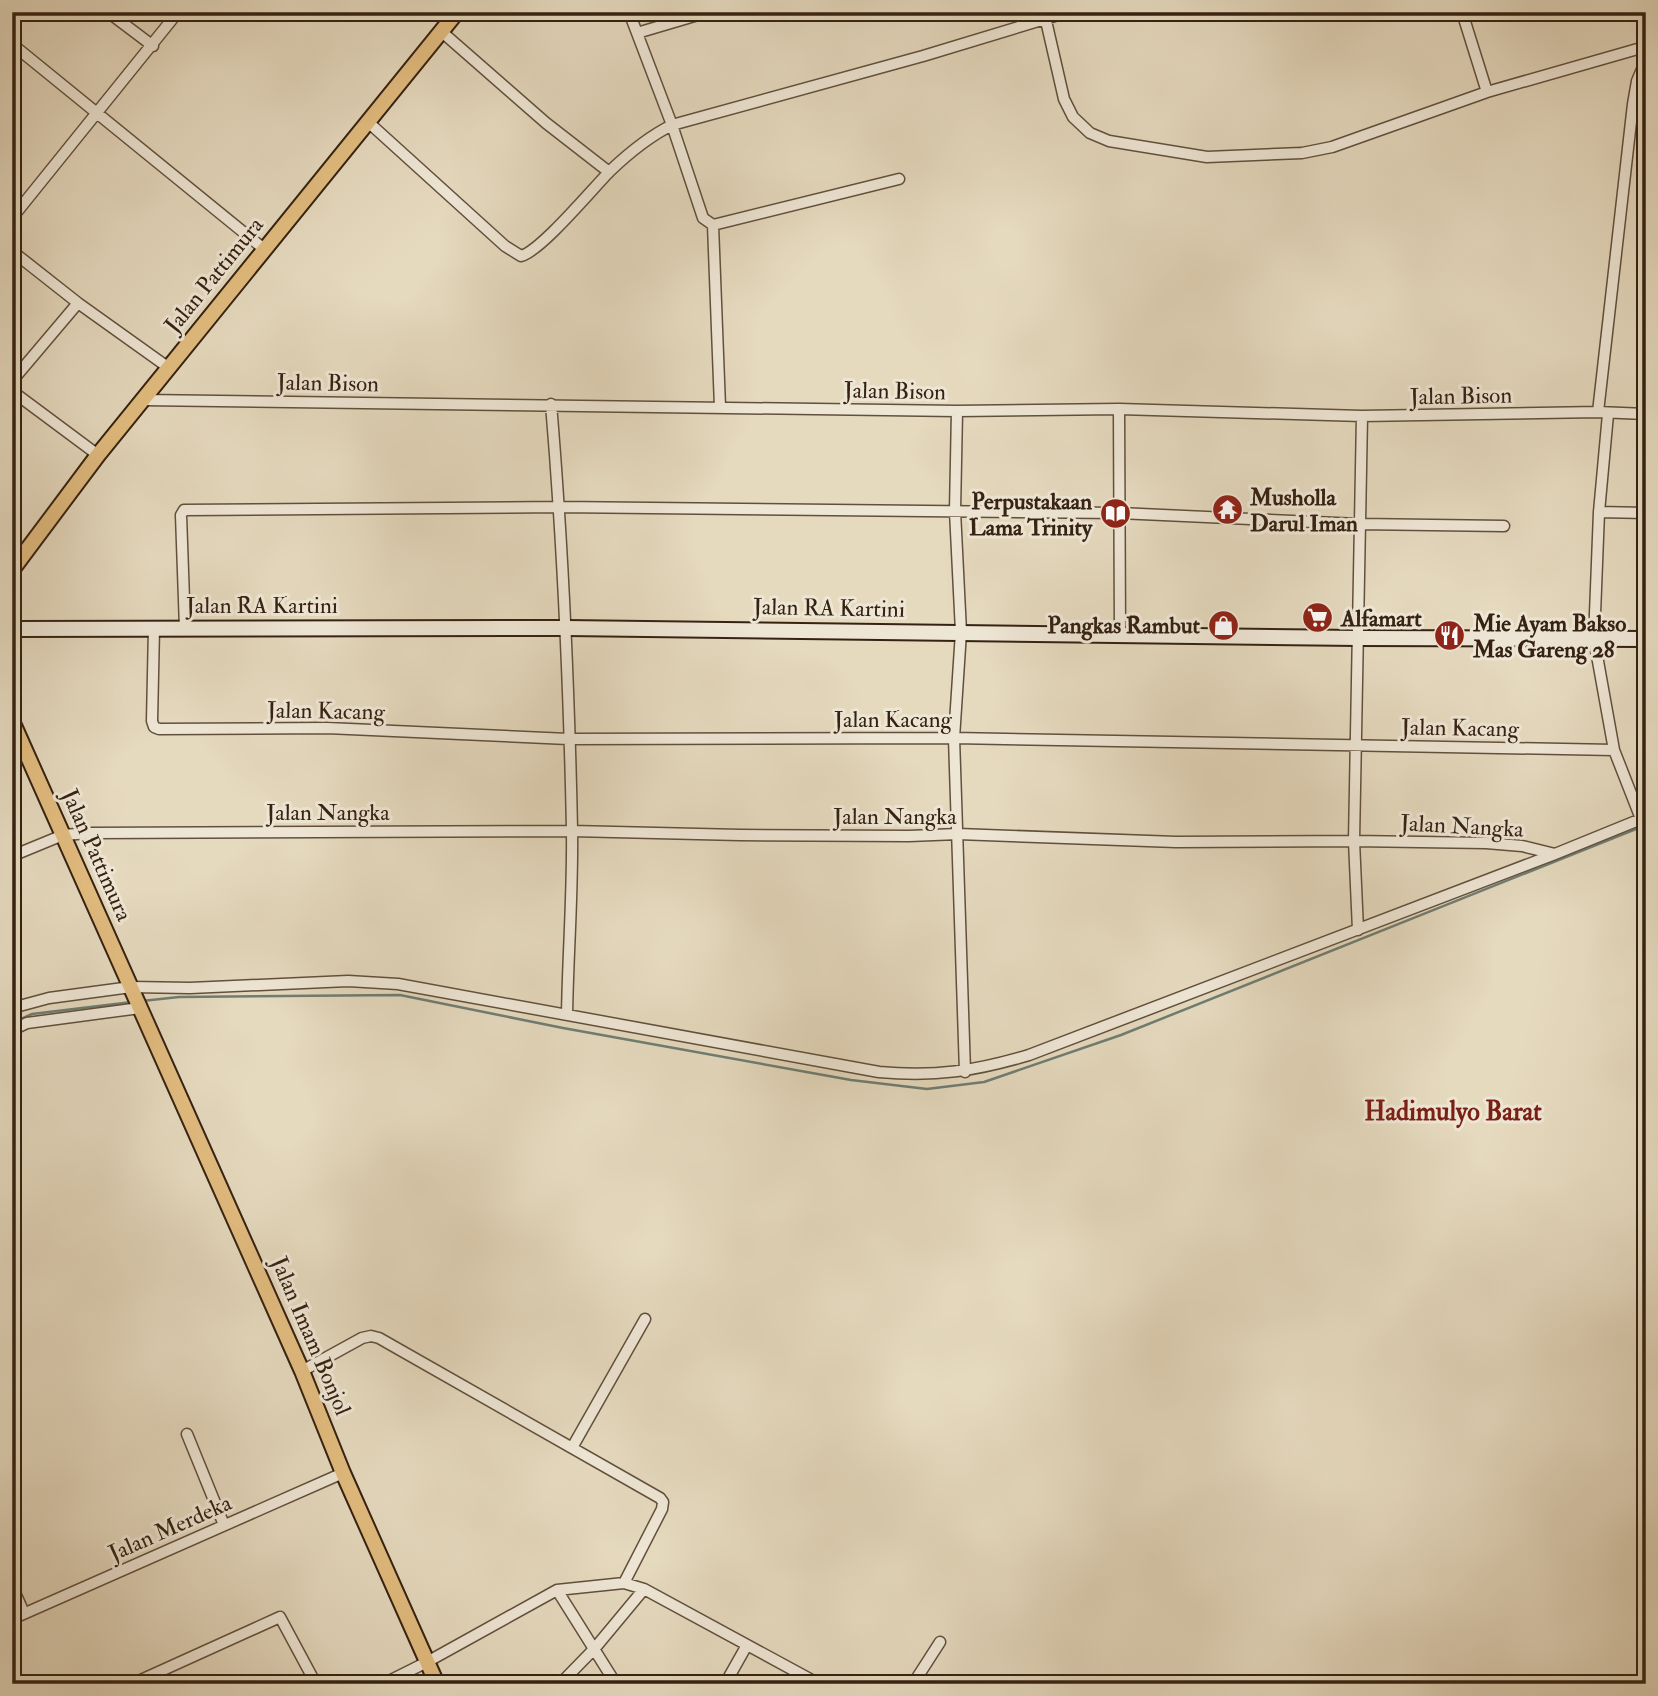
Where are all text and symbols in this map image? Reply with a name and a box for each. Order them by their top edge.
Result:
street label: Jalan Pattimura [158,211,270,340]
street label: Jalan Bison [276,368,379,398]
street label: Jalan Bison [843,376,946,406]
street label: Jalan Bison [1409,381,1512,411]
place label: Musholla Darul Iman [1249,483,1358,538]
place label: Perpustakaan Lama Trinity [969,487,1093,543]
temple icon: Musholla Darul Iman [1210,493,1244,527]
library icon: Perpustakaan Lama Trinity [1098,497,1132,531]
street label: Jalan RA Kartini [185,591,338,620]
street label: Jalan RA Kartini [752,592,905,624]
supermarket icon: Alfamart [1301,601,1335,635]
place label: Alfamart [1340,604,1422,633]
shop icon: Pangkas Rambut [1206,608,1240,642]
place label: Mie Ayam Bakso Mas Gareng 28 [1472,609,1626,665]
place label: Pangkas Rambut [1047,611,1201,641]
restaurant icon: Mie Ayam Bakso Mas Gareng 28 [1433,619,1467,653]
street label: Jalan Kacang [266,695,386,727]
street label: Jalan Kacang [833,705,953,734]
street label: Jalan Kacang [1400,712,1520,744]
street label: Jalan Pattimura [55,784,139,926]
street label: Jalan Nangka [265,798,390,827]
street label: Jalan Nangka [832,802,957,831]
street label: Jalan Nangka [1399,808,1525,844]
district label: Hadimulyo Barat [1364,1096,1542,1129]
street label: Jalan Imam Bonjol [264,1251,358,1420]
street label: Jalan Merdeka [103,1488,236,1568]

